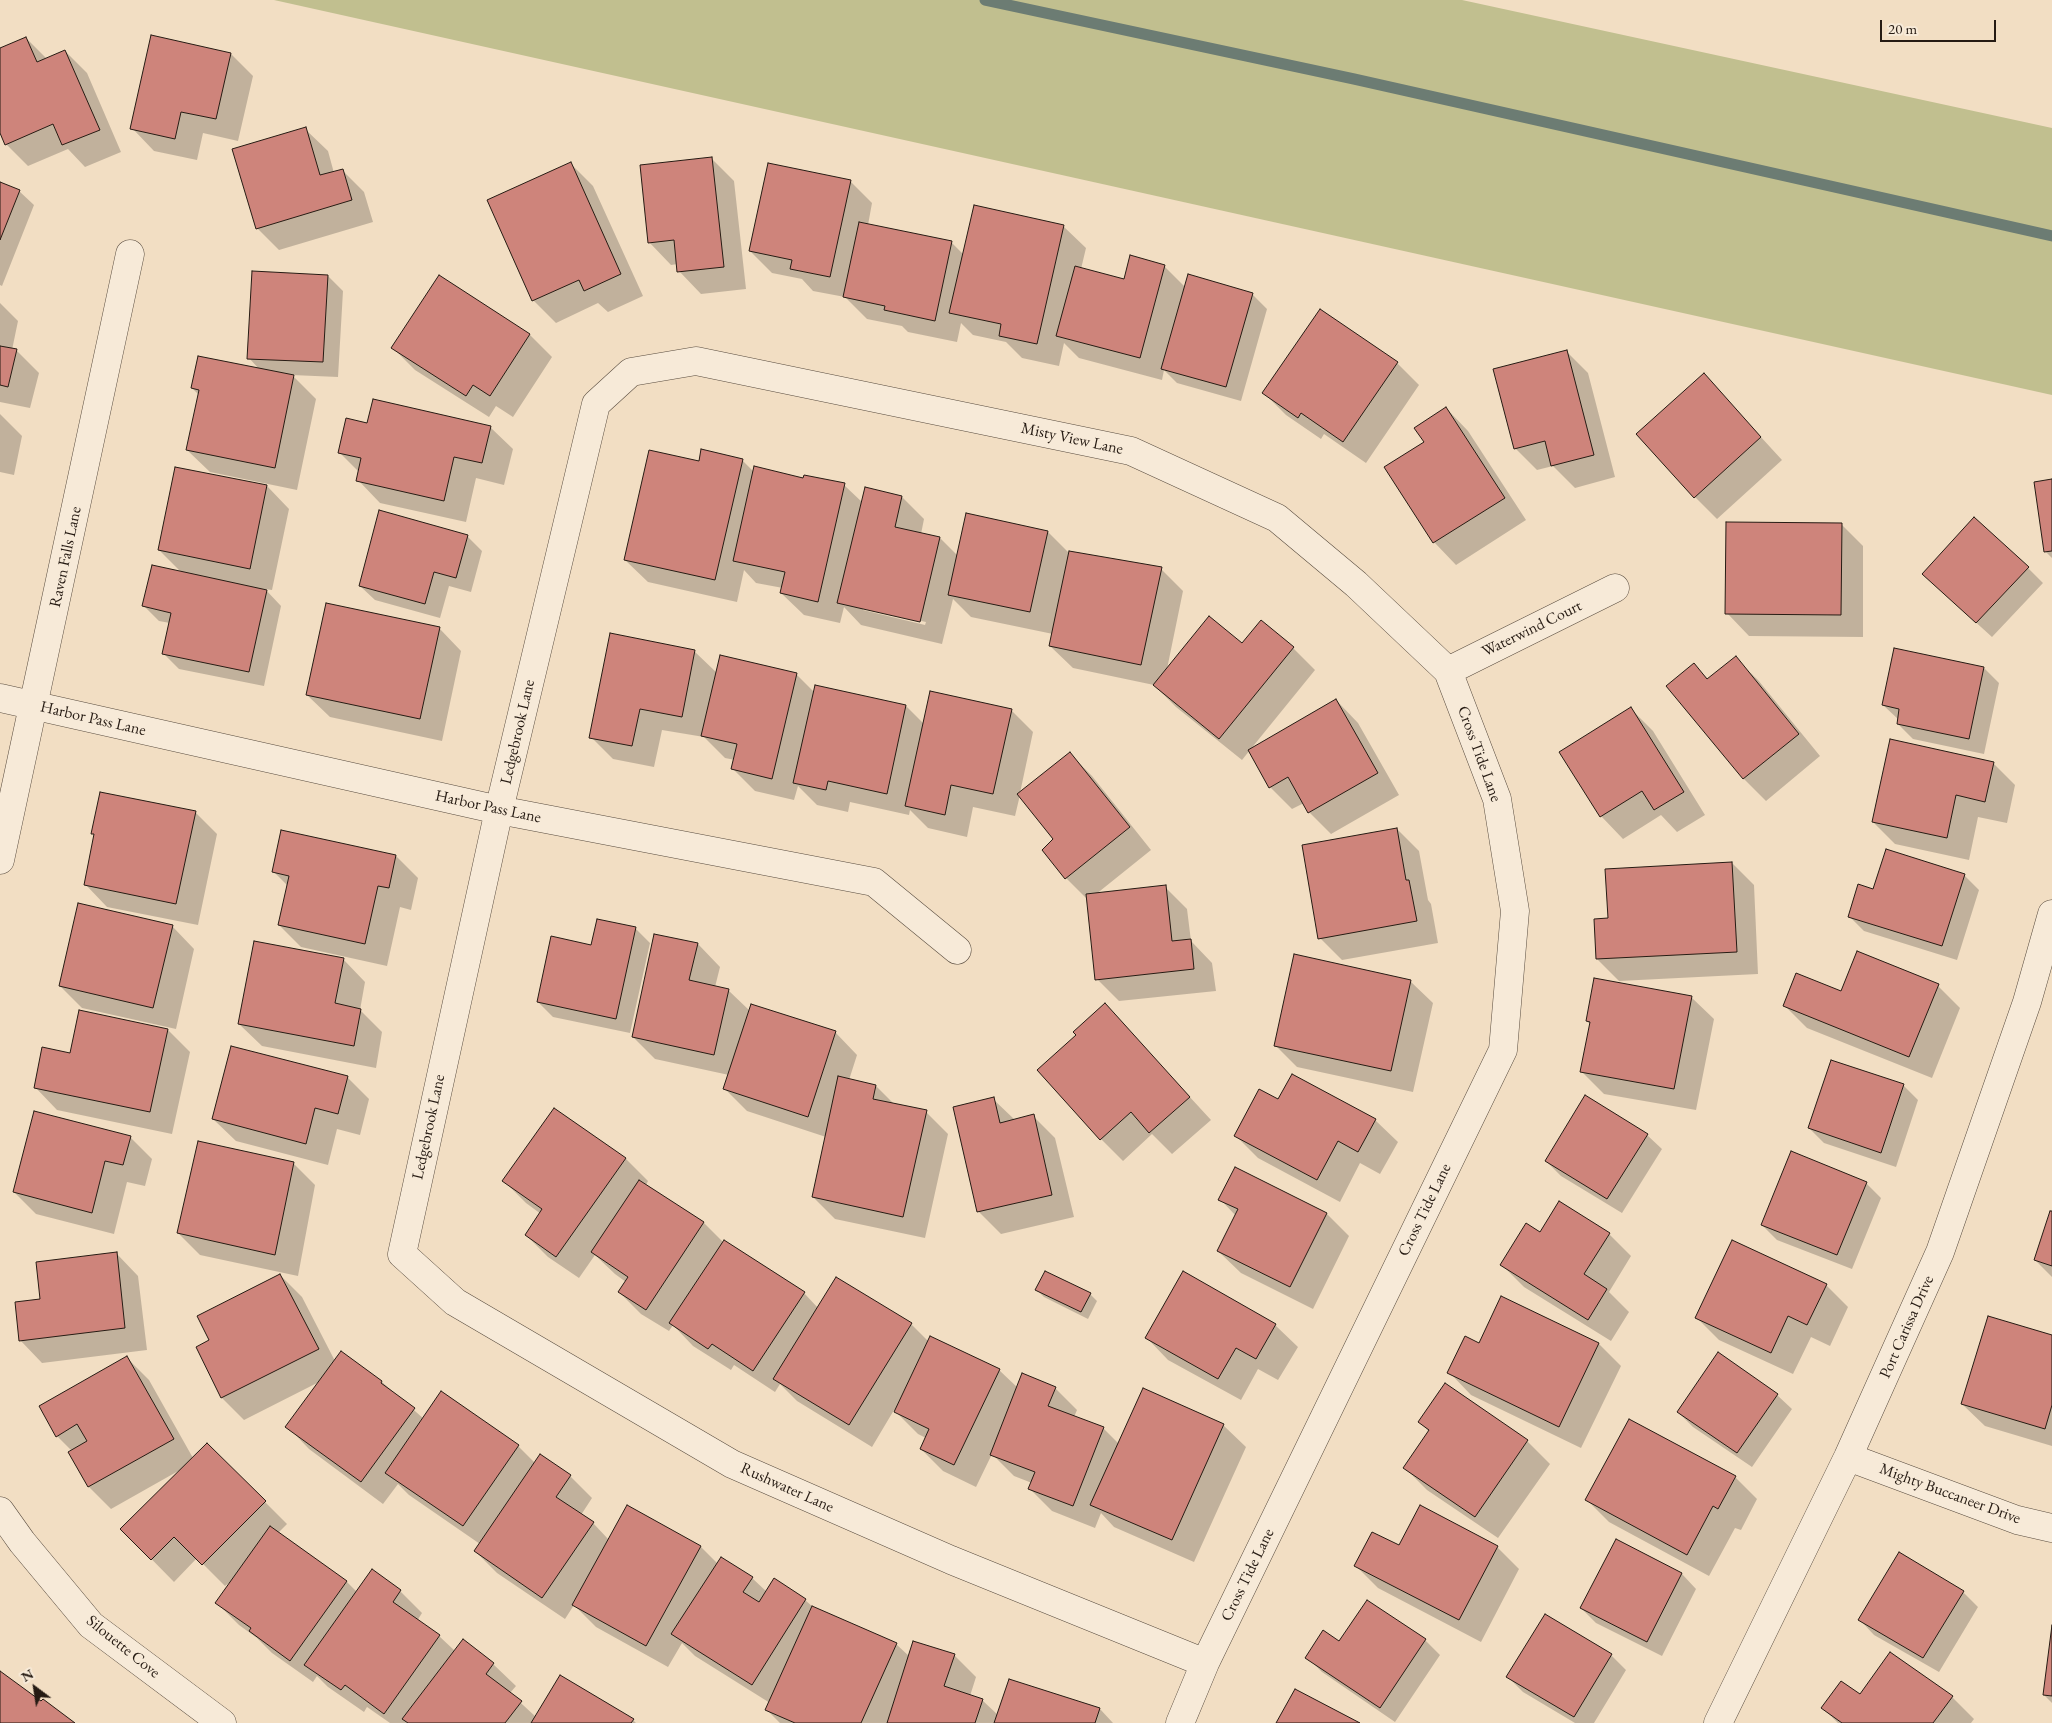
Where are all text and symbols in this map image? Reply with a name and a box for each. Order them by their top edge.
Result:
scale bar [1882,10,1998,42]
text: 20 m [1888,19,1917,38]
street label: Misty View Lane [1019,419,1125,459]
street label: Raven Falls Lane [46,505,86,609]
street label: Waterwind Court [1479,597,1585,661]
street label: Ledgebrook Lane [497,678,539,786]
street label: Harbor Pass Lane [38,698,148,740]
street label: Cross Tide Lane [1453,703,1505,805]
street label: Harbor Pass Lane [433,786,543,828]
street label: Ledgebrook Lane [408,1073,450,1181]
street label: Cross Tide Lane [1394,1161,1456,1259]
street label: Port Carissa Drive [1876,1273,1938,1381]
street label: Rushwater Lane [737,1459,837,1517]
street label: Mighty Buccaneer Drive [1877,1460,2023,1528]
street label: Cross Tide Lane [1217,1526,1279,1624]
street label: Silouette Cove [82,1611,164,1683]
north arrow [10,1663,60,1713]
text: N [18,1665,37,1686]

